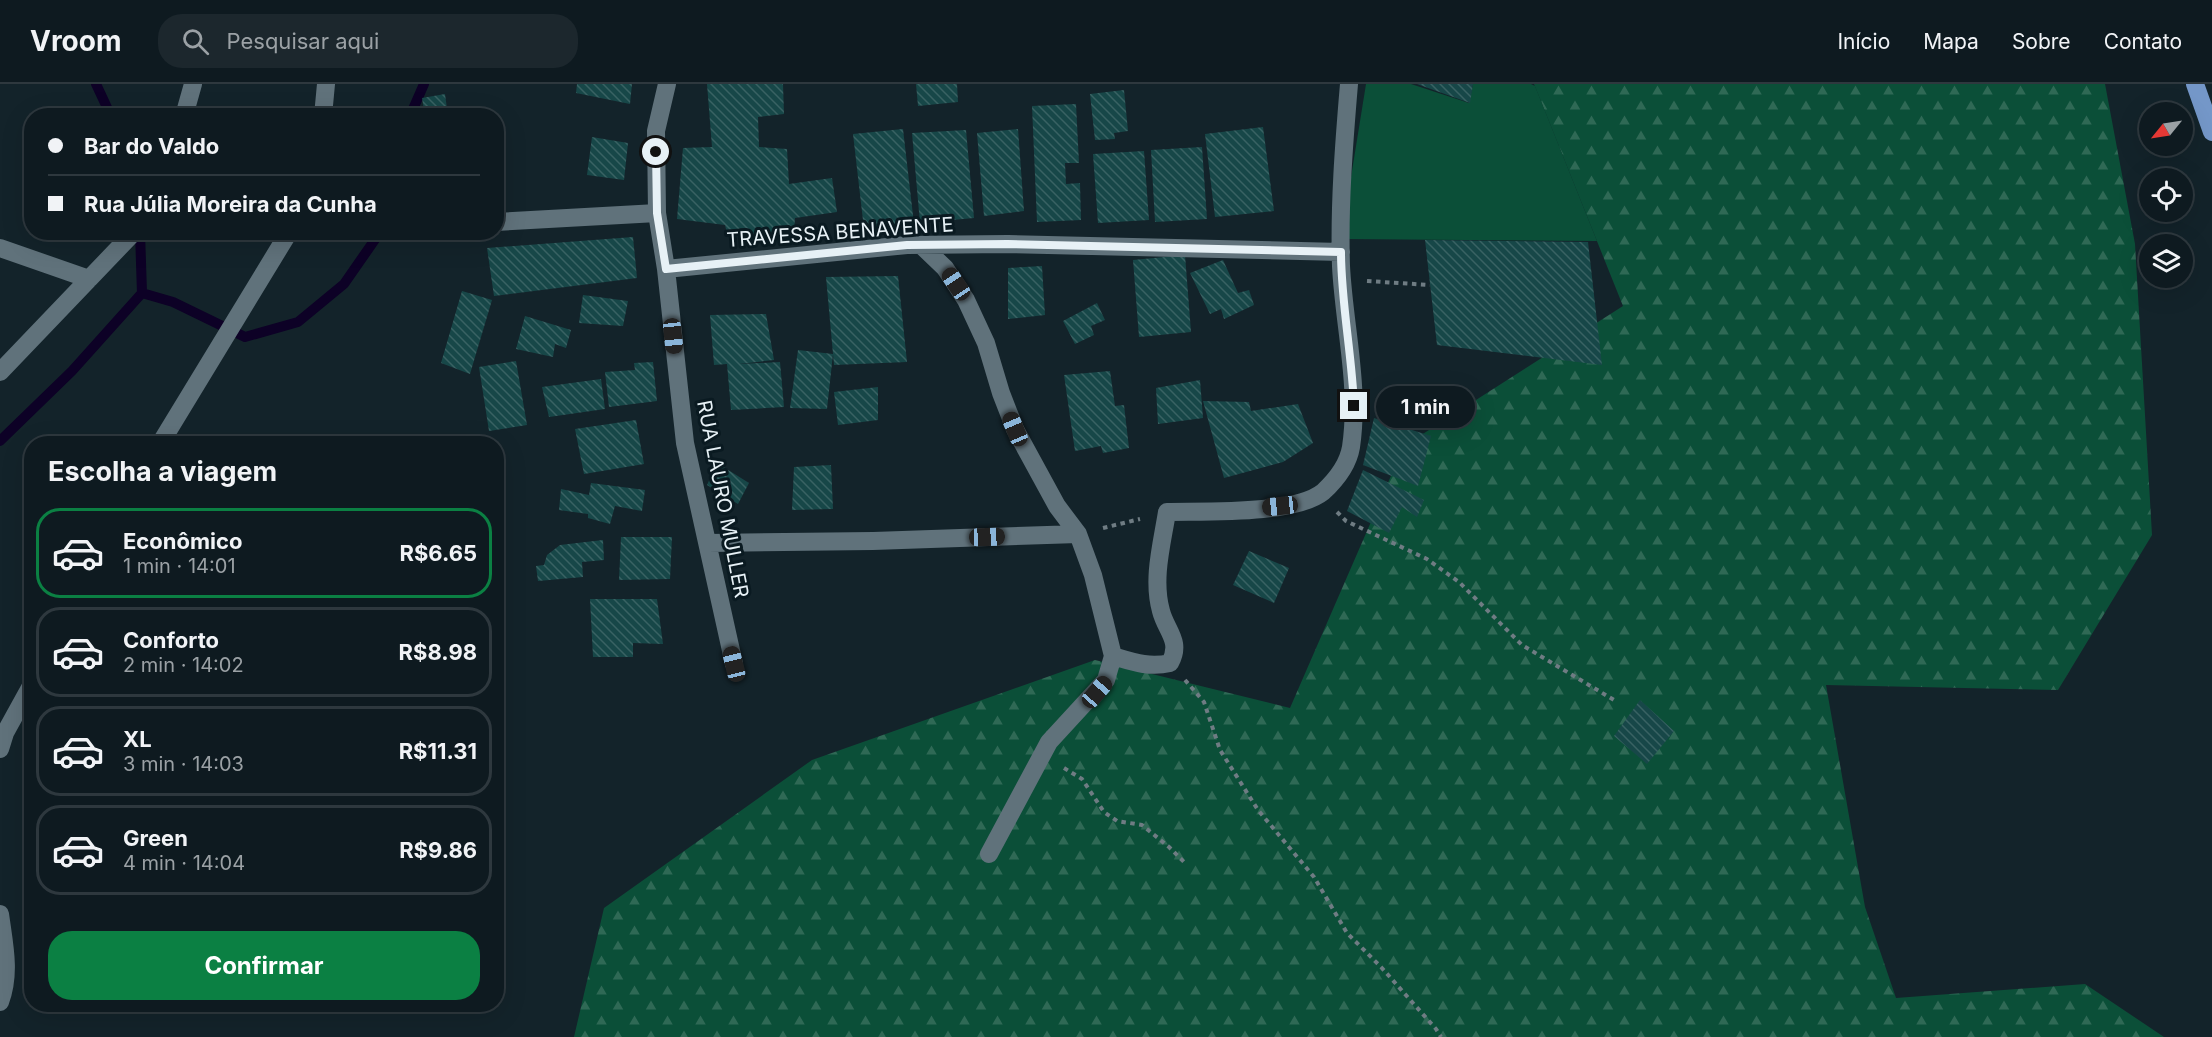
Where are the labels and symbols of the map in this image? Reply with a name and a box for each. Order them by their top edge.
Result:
north arrow [2139,102,2193,156]
route start [642,138,669,165]
street label: TRAVESSA BENAVENTE [726,212,954,252]
car [938,264,974,304]
car [662,317,684,355]
callout: 1 min [1375,385,1474,427]
route end [1340,392,1367,419]
street label: RUA LAURO MULLER [692,398,754,600]
car [1000,409,1030,449]
car [1261,495,1299,517]
car [969,527,1005,547]
car [721,644,747,684]
car [1078,673,1116,711]

